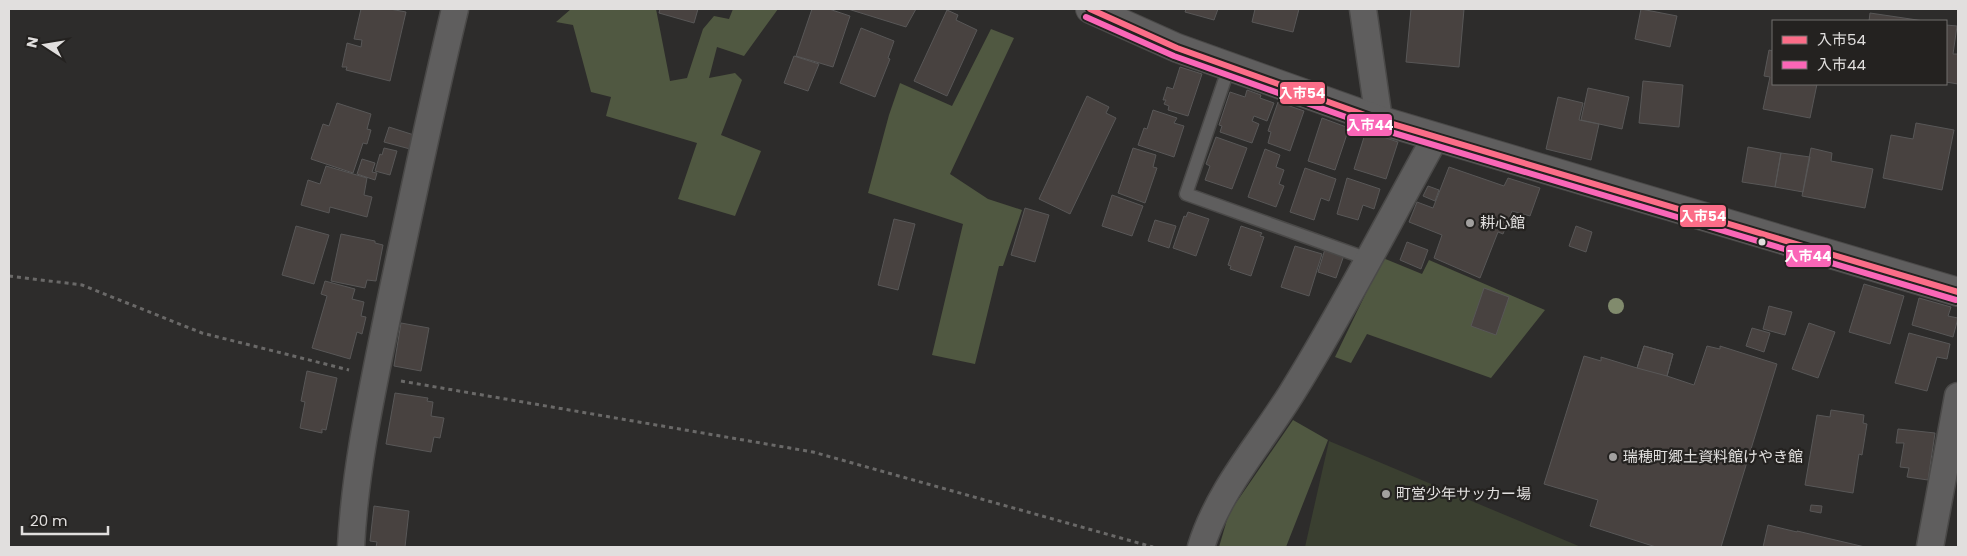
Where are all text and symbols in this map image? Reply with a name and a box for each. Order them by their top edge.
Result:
north arrow [20,20,70,70]
legend [1772,20,1947,85]
text: 入市54 [1817,29,1866,50]
text: N [21,35,43,50]
text: 入市44 [1817,54,1866,75]
line badge: 入市54 [1279,81,1326,105]
text: 入市54 [1279,83,1325,103]
line badge: 入市44 [1346,113,1393,137]
text: 入市44 [1347,115,1393,135]
line badge: 入市54 [1679,204,1727,228]
text: 入市54 [1680,206,1726,226]
place label: 耕心館 [1480,212,1525,233]
marker: 耕心館 [1464,217,1476,229]
unlabelled marker [1757,237,1767,247]
line badge: 入市44 [1785,244,1832,268]
text: 入市44 [1785,246,1831,266]
place label: 瑞穂町郷土資料館けやき館 [1623,446,1803,467]
marker: 瑞穂町郷土資料館けやき館 [1607,451,1619,463]
place label: 町営少年サッカー場 [1396,483,1531,504]
marker: 町営少年サッカー場 [1380,488,1392,500]
scale bar [22,504,109,536]
text: 20 m [30,510,68,531]

